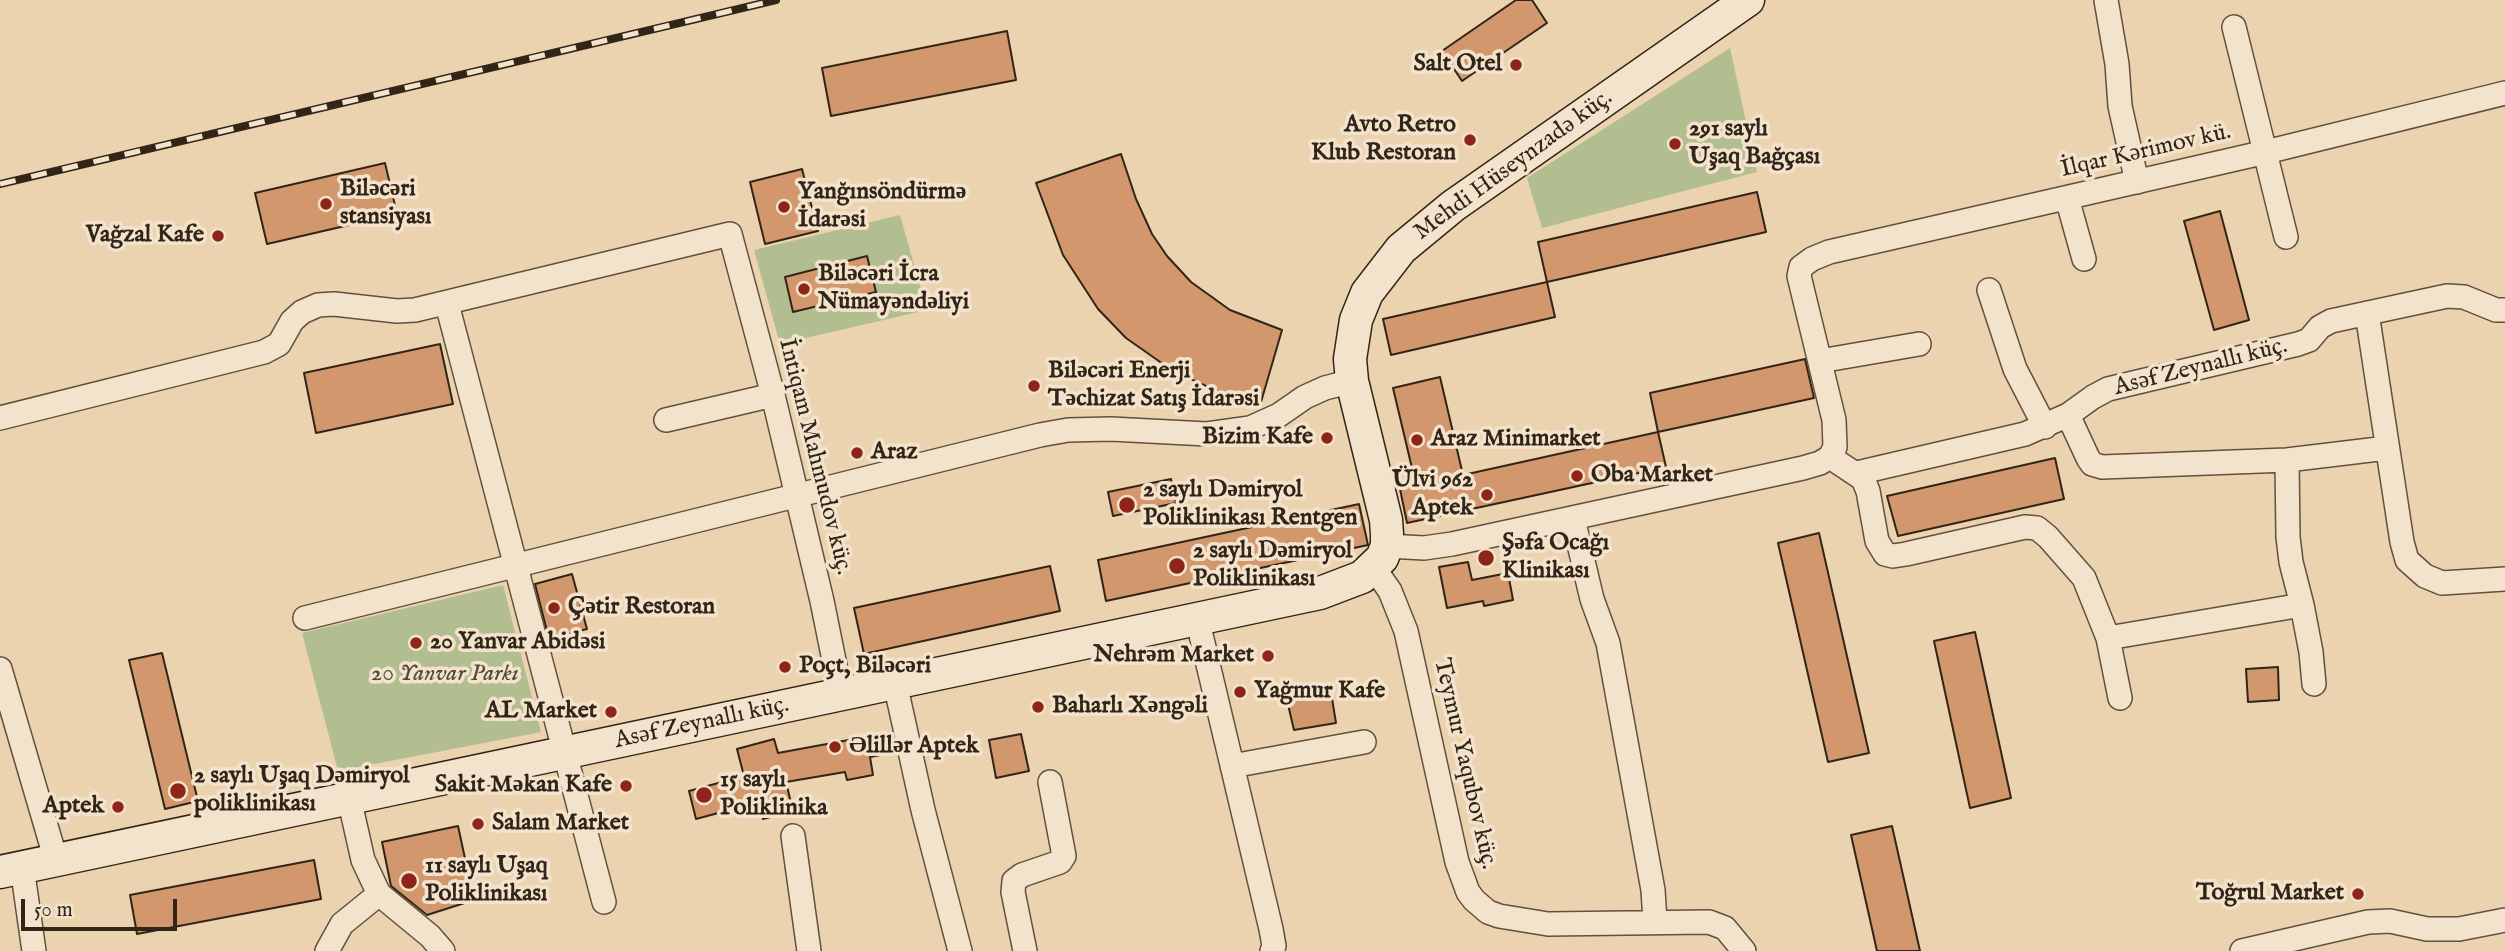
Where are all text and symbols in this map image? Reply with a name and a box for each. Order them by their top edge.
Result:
place label: Salt Otel [1414,51,1502,79]
marker: Salt Otel [1508,57,1524,73]
street label: Mehdi Hüseynzadə küç. [1409,84,1619,248]
place label: Avto Retro Klub Restoran [1311,112,1456,168]
place label: 291 saylı Uşaq Bağçası [1689,116,1820,172]
street label: İlqar Kərimov kü. [2058,118,2234,186]
marker: Avto Retro Klub Restoran [1462,132,1478,148]
marker: 291 saylı Uşaq Bağçası [1667,136,1683,152]
place label: Biləcəri stansiyası [340,176,431,232]
place label: Yanğınsöndürmə İdarəsi [798,179,966,235]
marker: Biləcəri stansiyası [318,196,334,212]
marker: Yanğınsöndürmə İdarəsi [776,199,792,215]
place label: Vağzal Kafe [86,222,204,250]
marker: Vağzal Kafe [210,228,226,244]
place label: Biləcəri İcra Nümayəndəliyi [818,261,969,317]
marker: Biləcəri İcra Nümayəndəliyi [796,281,812,297]
street label: Asəf Zeynallı küç. [2111,333,2291,403]
street label: İntiqam Mahmudov küç. [771,336,857,578]
place label: Biləcəri Enerji Təchizat Satış İdarəsi [1048,358,1259,414]
marker: Biləcəri Enerji Təchizat Satış İdarəsi [1026,378,1042,394]
place label: Bizim Kafe [1202,424,1313,452]
place label: Araz Minimarket [1431,426,1601,454]
marker: Bizim Kafe [1319,430,1335,446]
marker: Araz Minimarket [1409,432,1425,448]
place label: Araz [871,439,918,467]
marker: Araz [849,445,865,461]
place label: Oba Market [1591,462,1713,490]
place label: Ülvi 962 Aptek [1392,467,1473,523]
marker: Oba Market [1569,468,1585,484]
place label: 2 saylı Dəmiryol Poliklinikası Rentgen [1143,477,1358,533]
marker: Ülvi 962 Aptek [1479,487,1495,503]
marker: 2 saylı Dəmiryol Poliklinikası Rentgen [1117,495,1137,515]
place label: Şəfa Ocağı Klinikası [1502,530,1609,586]
place label: 2 saylı Dəmiryol Poliklinikası [1193,538,1352,594]
marker: Şəfa Ocağı Klinikası [1476,548,1496,568]
marker: 2 saylı Dəmiryol Poliklinikası [1167,556,1187,576]
place label: Çətir Restoran [568,594,715,622]
marker: Çətir Restoran [546,600,562,616]
place label: 20 Yanvar Abidəsi [430,629,605,657]
marker: 20 Yanvar Abidəsi [408,635,424,651]
place label: Nehrəm Market [1093,642,1254,670]
marker: Nehrəm Market [1260,648,1276,664]
place label: Poçt, Biləcəri [799,653,931,681]
street label: Teymur Yaqubov küç. [1426,656,1502,872]
marker: Poçt, Biləcəri [777,659,793,675]
park label: 20 Yanvar Parkı [371,661,519,689]
place label: Yağmur Kafe [1254,678,1385,706]
marker: Yağmur Kafe [1232,684,1248,700]
street label: Asəf Zeynallı küç. [612,691,792,757]
place label: Baharlı Xəngəli [1052,693,1208,721]
place label: AL Market [485,698,597,726]
marker: Baharlı Xəngəli [1030,699,1046,715]
marker: AL Market [603,704,619,720]
place label: Əlillər Aptek [849,733,979,761]
marker: Əlillər Aptek [827,739,843,755]
place label: 2 saylı Uşaq Dəmiryol poliklinikası [194,763,410,819]
place label: 15 saylı Poliklinika [720,767,828,823]
place label: Sakit Məkan Kafe [435,772,612,800]
marker: Sakit Məkan Kafe [618,778,634,794]
marker: 2 saylı Uşaq Dəmiryol poliklinikası [168,781,188,801]
marker: 15 saylı Poliklinika [694,785,714,805]
place label: Aptek [43,793,104,821]
marker: Aptek [110,799,126,815]
place label: Salam Market [492,810,629,838]
marker: Salam Market [470,816,486,832]
place label: 11 saylı Uşaq Poliklinikası [425,853,548,909]
marker: 11 saylı Uşaq Poliklinikası [399,871,419,891]
place label: Toğrul Market [2196,880,2344,908]
scale bar [24,884,180,928]
marker: Toğrul Market [2350,886,2366,902]
text: 50 m [34,897,73,924]

